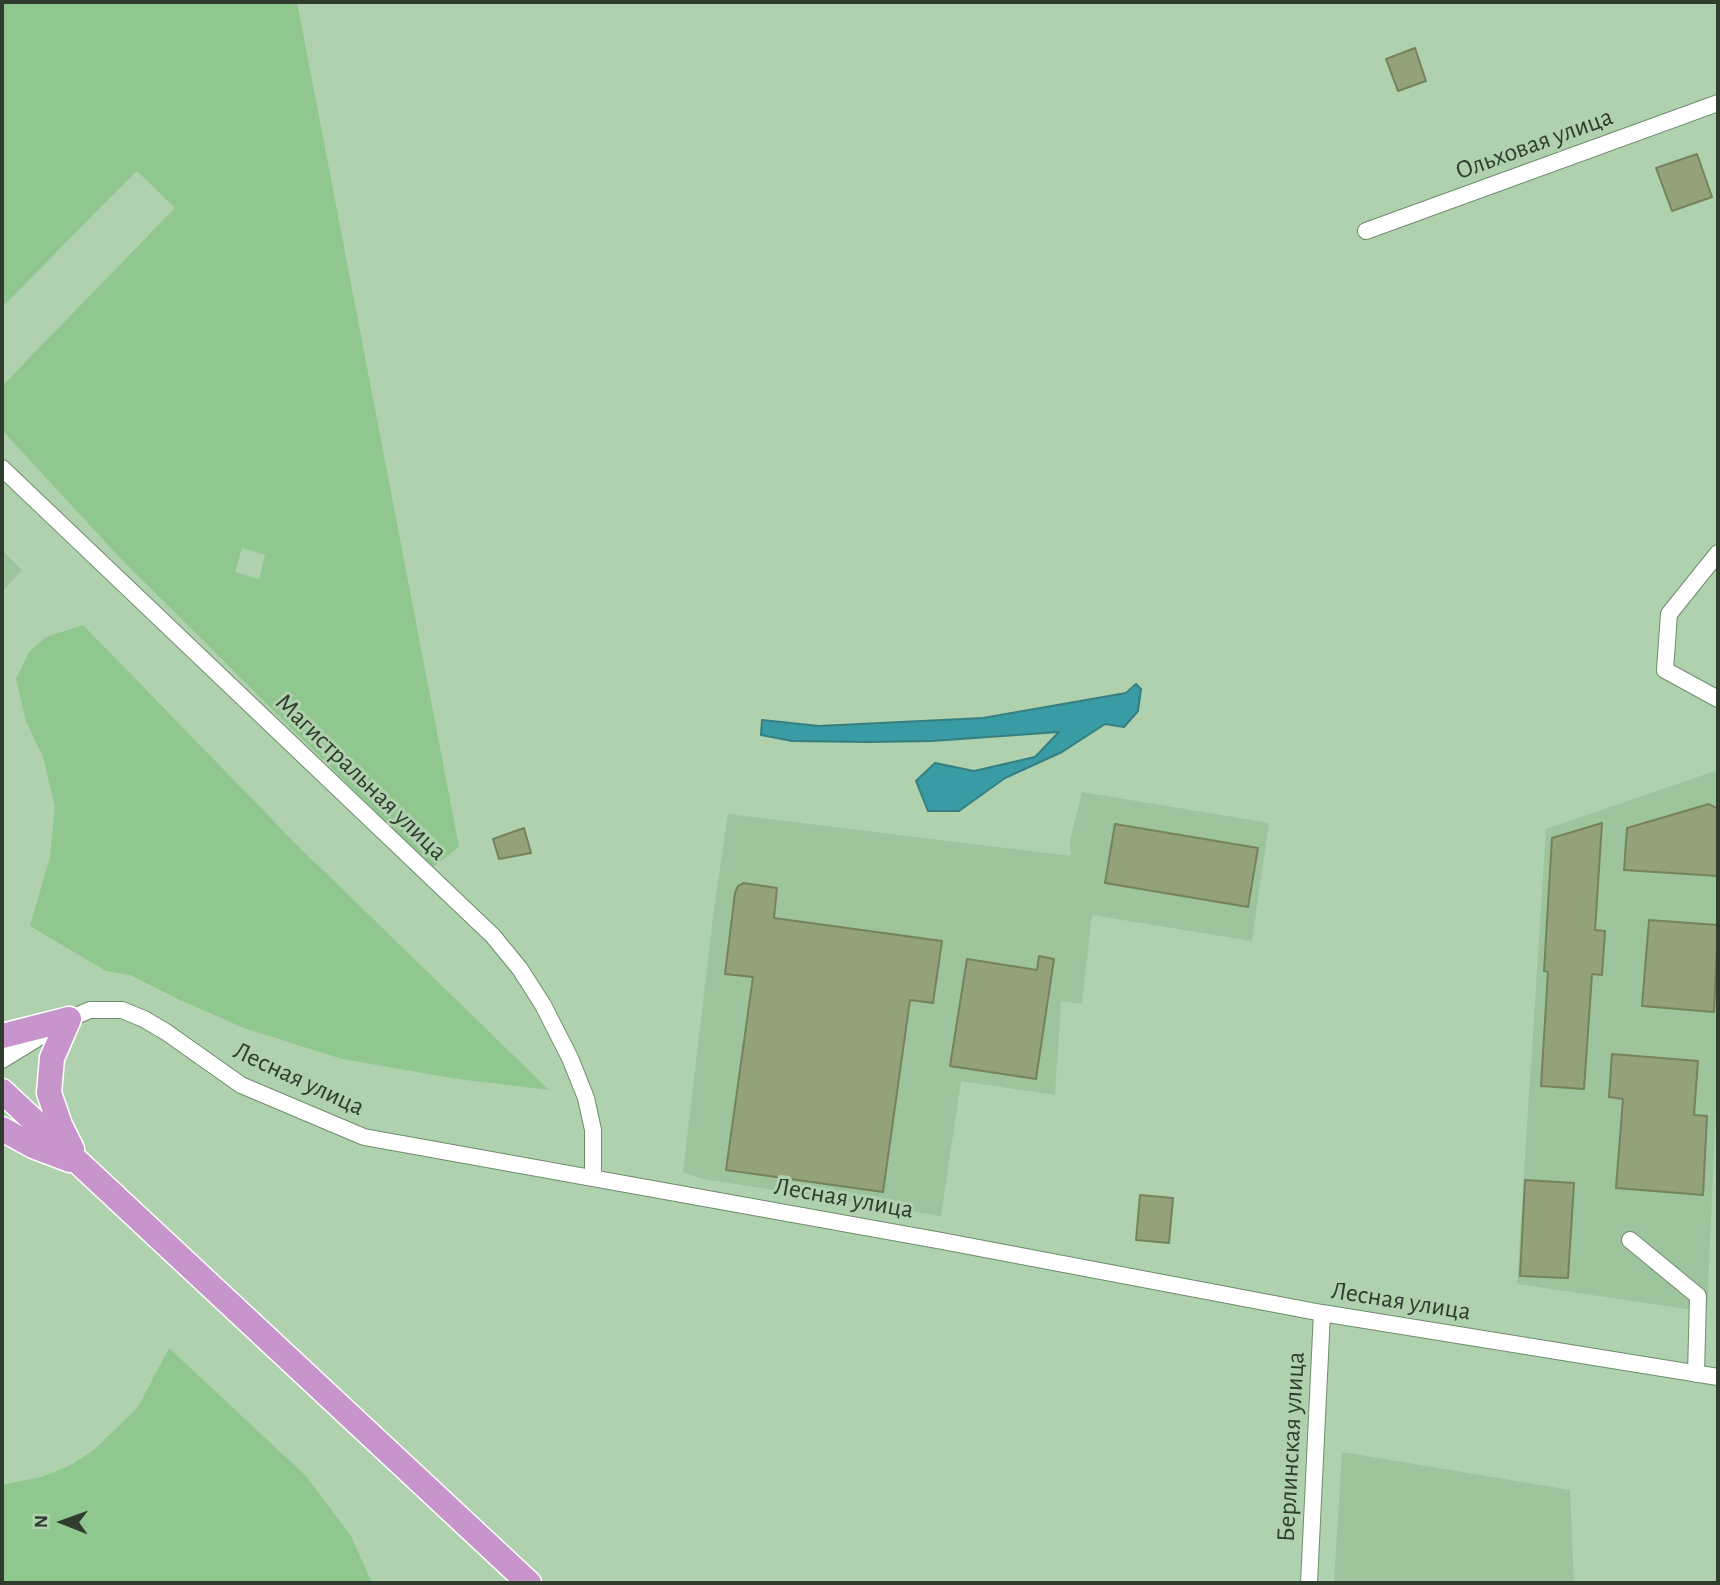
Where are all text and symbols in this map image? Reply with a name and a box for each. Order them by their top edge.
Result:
street label: Ольховая улица [1451,101,1617,187]
street label: Магистральная улица [269,687,453,867]
street label: Лесная улица [229,1035,369,1123]
street label: Лесная улица [772,1170,916,1226]
street label: Лесная улица [1329,1275,1473,1327]
street label: Берлинская улица [1270,1351,1312,1543]
north arrow [28,1487,98,1557]
text: N [32,1515,51,1528]

